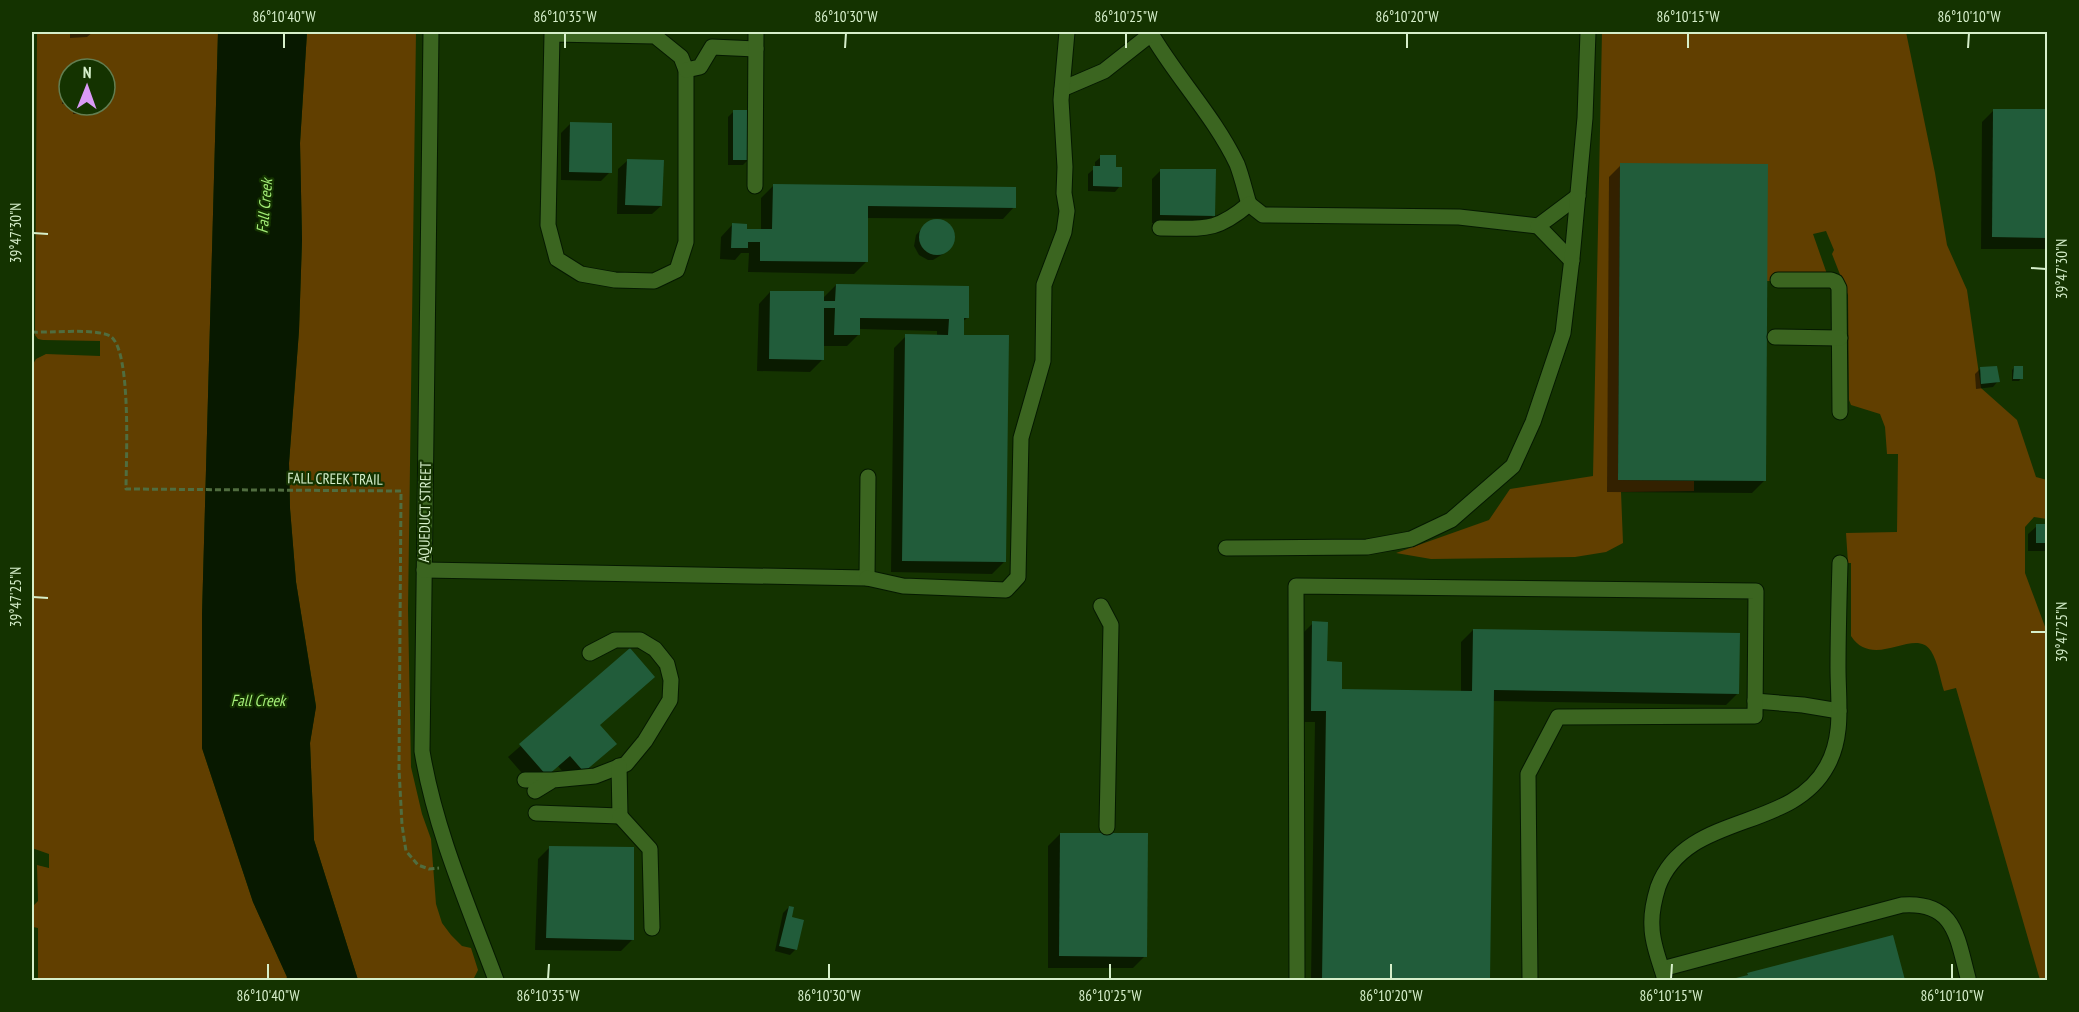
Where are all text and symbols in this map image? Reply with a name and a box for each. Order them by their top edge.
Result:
text: 86°10'40"W [252,7,316,26]
text: 86°10'35"W [533,7,597,26]
text: 86°10'30"W [814,7,878,26]
text: 86°10'25"W [1094,7,1158,26]
text: 86°10'20"W [1375,7,1439,26]
text: 86°10'15"W [1656,7,1720,26]
text: 86°10'10"W [1937,7,2001,26]
north arrow [57,57,117,117]
text: N [83,62,92,82]
water label: Fall Creek [252,176,276,234]
text: 39°47'30"N [6,203,25,263]
text: 39°47'30"N [2052,239,2071,299]
street label: AQUEDUCT STREET [414,461,435,563]
street label: FALL CREEK TRAIL [287,468,384,489]
text: 39°47'25"N [6,567,25,627]
text: 39°47'25"N [2052,602,2071,662]
water label: Fall Creek [231,690,287,710]
text: 86°10'40"W [236,986,300,1005]
text: 86°10'35"W [516,986,580,1005]
text: 86°10'30"W [797,986,861,1005]
text: 86°10'25"W [1078,986,1142,1005]
text: 86°10'20"W [1359,986,1423,1005]
text: 86°10'15"W [1639,986,1703,1005]
text: 86°10'10"W [1920,986,1984,1005]

